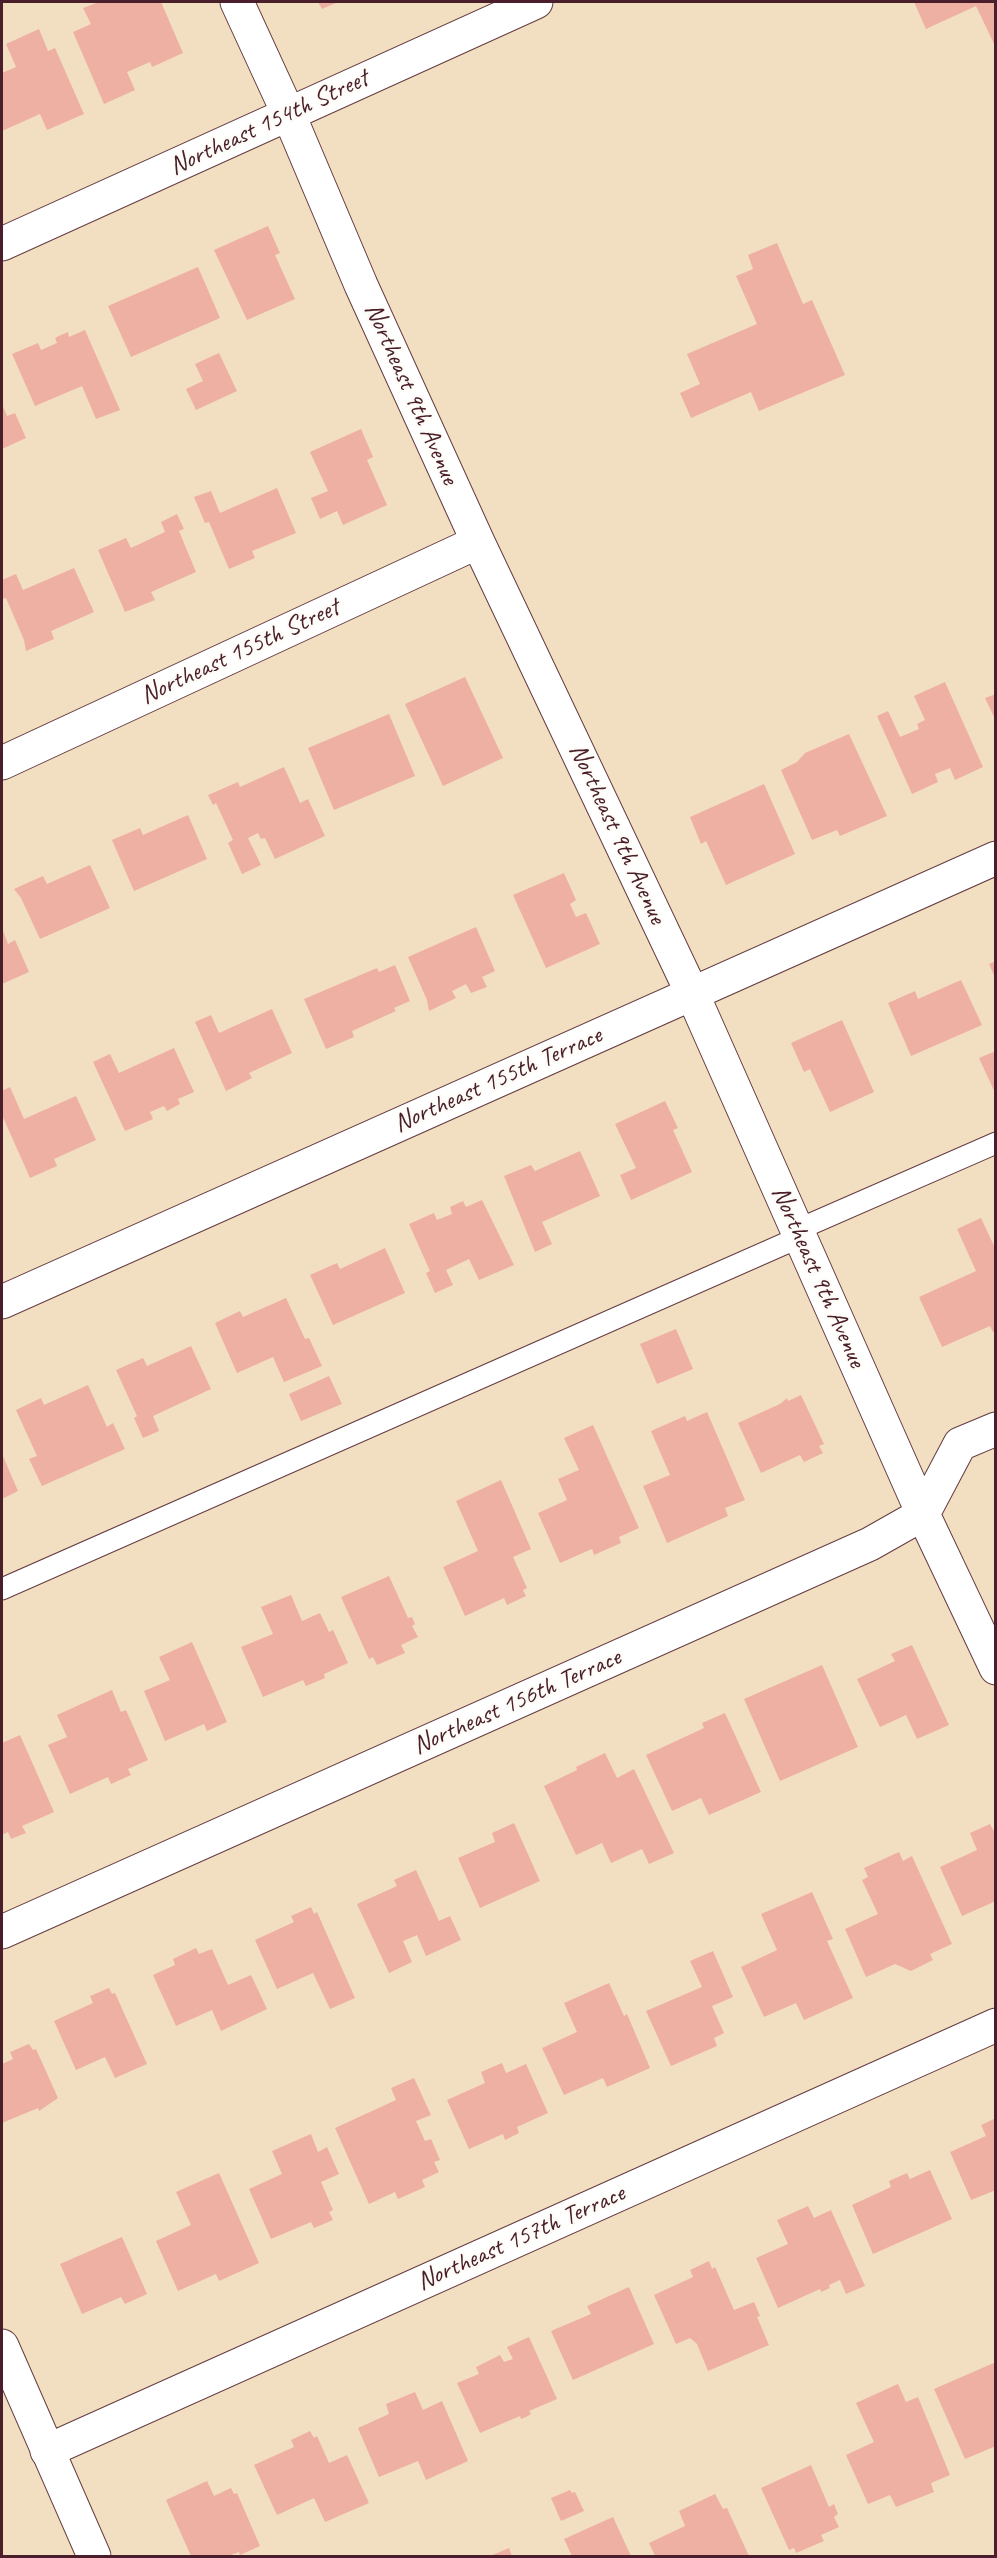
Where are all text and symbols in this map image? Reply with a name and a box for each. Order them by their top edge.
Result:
street label: Northeast 154th Street [165,63,373,183]
street label: Northeast 9th Avenue [357,298,465,490]
street label: Northeast 155th Street [136,592,344,712]
street label: Northeast 9th Avenue [562,739,672,929]
street label: Northeast 155th Terrace [389,1020,607,1140]
street label: Northeast 9th Avenue [764,1181,872,1373]
street label: Northeast 156th Terrace [408,1642,626,1762]
street label: Northeast 157th Terrace [412,2178,630,2298]

